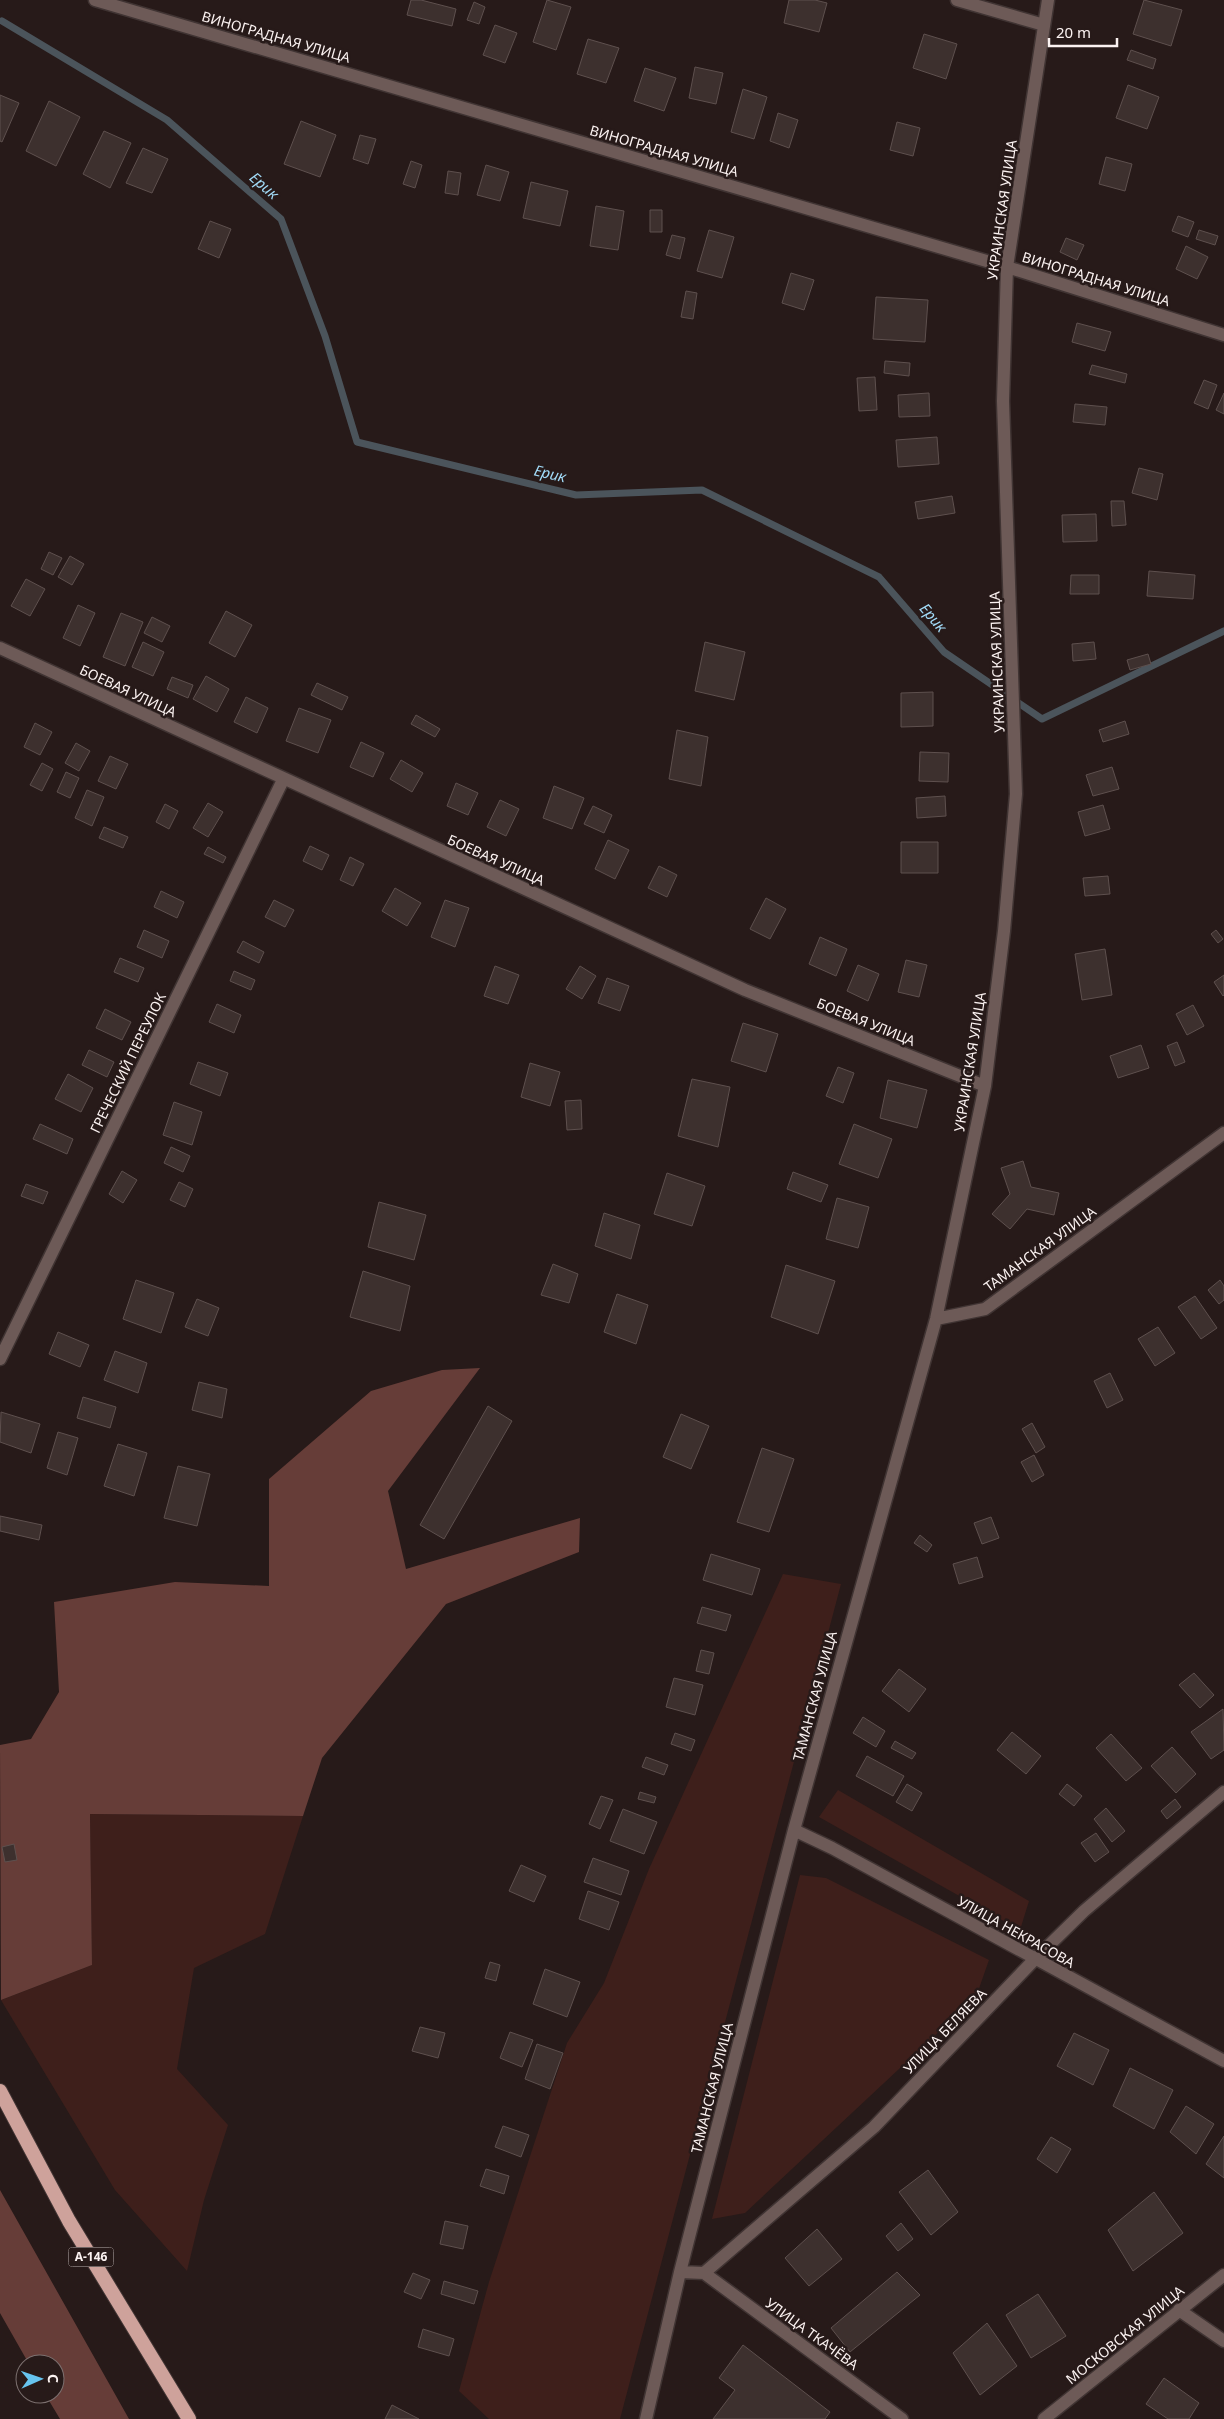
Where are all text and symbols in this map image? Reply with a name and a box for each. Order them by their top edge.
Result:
street label: ВИНОГРАДНАЯ УЛИЦА [200,6,353,67]
scale bar [1049,15,1116,47]
text: 20 m [1056,22,1091,42]
street label: ВИНОГРАДНАЯ УЛИЦА [588,120,741,181]
street label: УКРАИНСКАЯ УЛИЦА [982,139,1021,281]
water label: Ерик [246,167,284,204]
street label: ВИНОГРАДНАЯ УЛИЦА [1020,247,1172,310]
water label: Ерик [532,460,570,487]
street label: УКРАИНСКАЯ УЛИЦА [985,591,1008,733]
water label: Ерик [916,599,953,637]
street label: БОЕВАЯ УЛИЦА [77,660,180,721]
street label: БОЕВАЯ УЛИЦА [445,830,548,890]
street label: ГРЕЧЕСКИЙ ПЕРЕУЛОК [85,989,170,1136]
street label: УКРАИНСКАЯ УЛИЦА [949,991,990,1133]
street label: БОЕВАЯ УЛИЦА [814,993,918,1050]
street label: ТАМАНСКАЯ УЛИЦА [980,1201,1100,1296]
street label: ТАМАНСКАЯ УЛИЦА [788,1629,841,1763]
street label: УЛИЦА НЕКРАСОВА [954,1891,1078,1972]
street label: УЛИЦА БЕЛЯЕВА [899,1984,990,2077]
street label: ТАМАНСКАЯ УЛИЦА [686,2021,737,2155]
road number: А-146 [68,2248,114,2266]
street label: МОСКОВСКАЯ УЛИЦА [1062,2281,1188,2388]
street label: УЛИЦА ТКАЧЁВА [762,2293,863,2374]
north arrow [15,2354,65,2404]
text: С [44,2374,63,2383]

